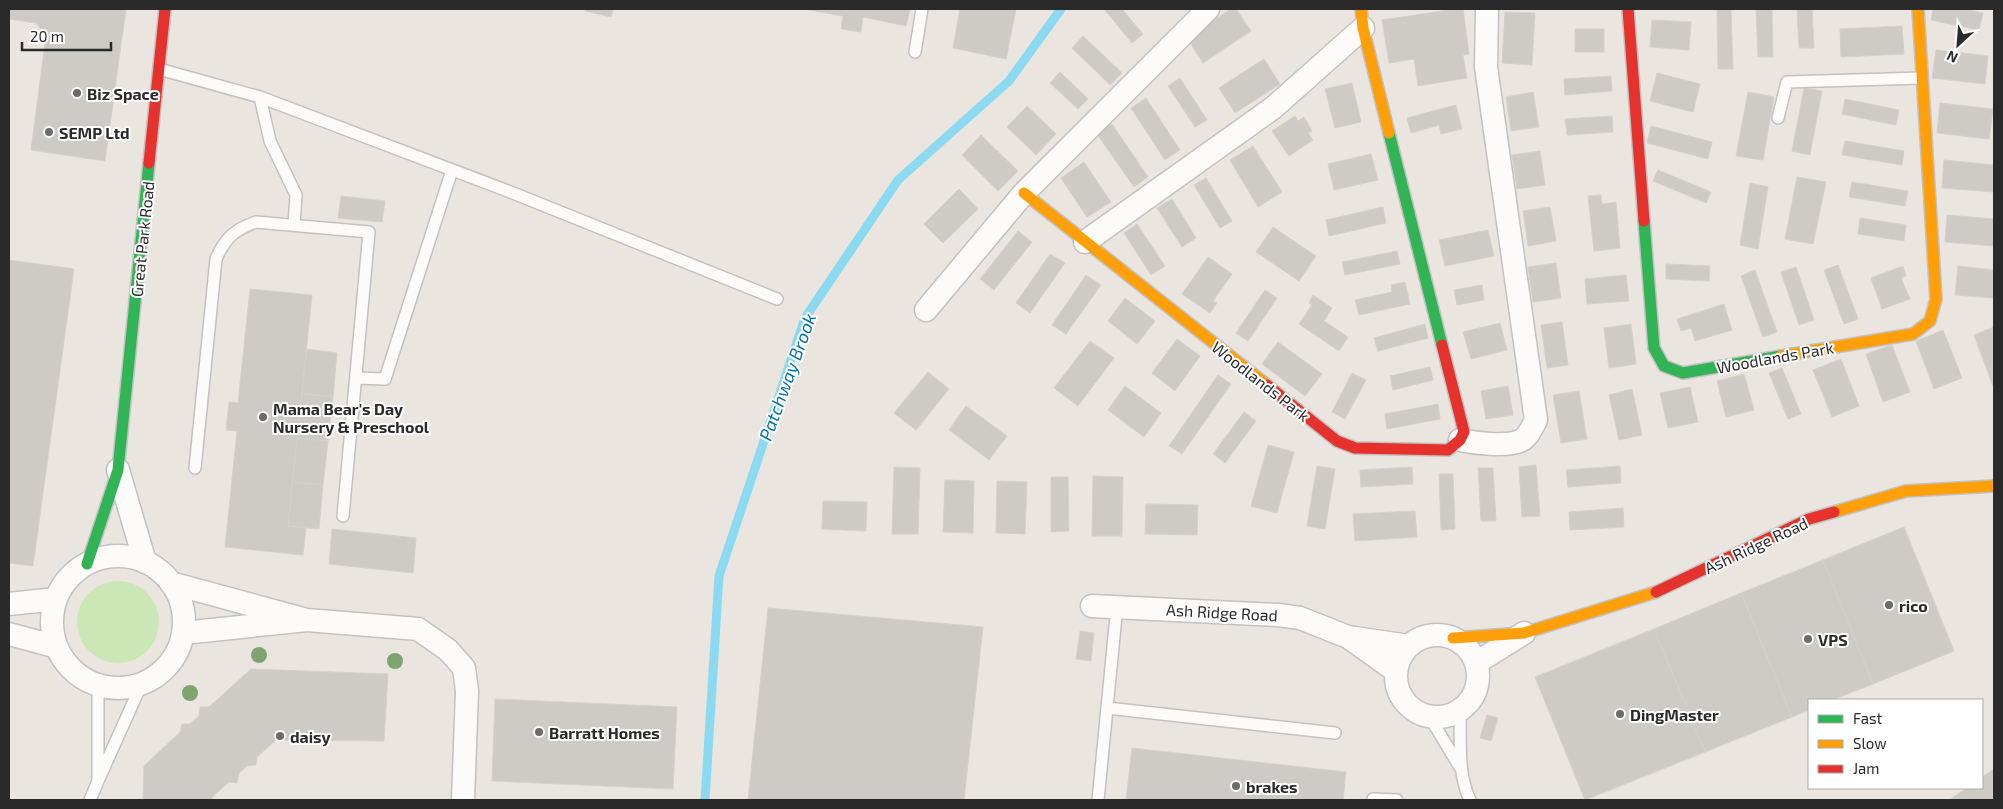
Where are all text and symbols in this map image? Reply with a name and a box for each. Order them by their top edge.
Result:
scale bar [22,20,111,52]
north arrow [1933,20,1983,70]
text: 20 m [30,27,64,45]
text: N [1944,47,1960,67]
place label: Biz Space [87,84,159,103]
marker: Biz Space [71,87,83,99]
place label: SEMP Ltd [59,123,130,142]
marker: SEMP Ltd [43,126,55,138]
street label: Great Park Road [126,180,158,298]
water label: Patchway Brook [754,310,820,444]
street label: Woodlands Park [1208,337,1314,425]
street label: Woodlands Park [1715,337,1835,377]
place label: Mama Bear's Day Nursery & Preschool [273,399,430,437]
marker: Mama Bear's Day Nursery & Preschool [257,411,269,423]
street label: Ash Ridge Road [1701,513,1811,577]
place label: rico [1899,596,1928,615]
marker: rico [1883,599,1895,611]
street label: Ash Ridge Road [1166,600,1278,624]
place label: VPS [1818,630,1848,649]
marker: VPS [1802,633,1814,645]
legend [1808,699,1983,789]
place label: DingMaster [1630,705,1719,724]
marker: DingMaster [1614,708,1626,720]
text: Fast [1853,709,1883,727]
place label: Barratt Homes [549,723,660,742]
marker: Barratt Homes [533,726,545,738]
place label: daisy [290,727,331,747]
marker: daisy [274,730,286,742]
text: Slow [1853,734,1887,752]
text: Jam [1853,759,1879,777]
place label: brakes [1246,777,1298,796]
marker: brakes [1230,780,1242,792]

